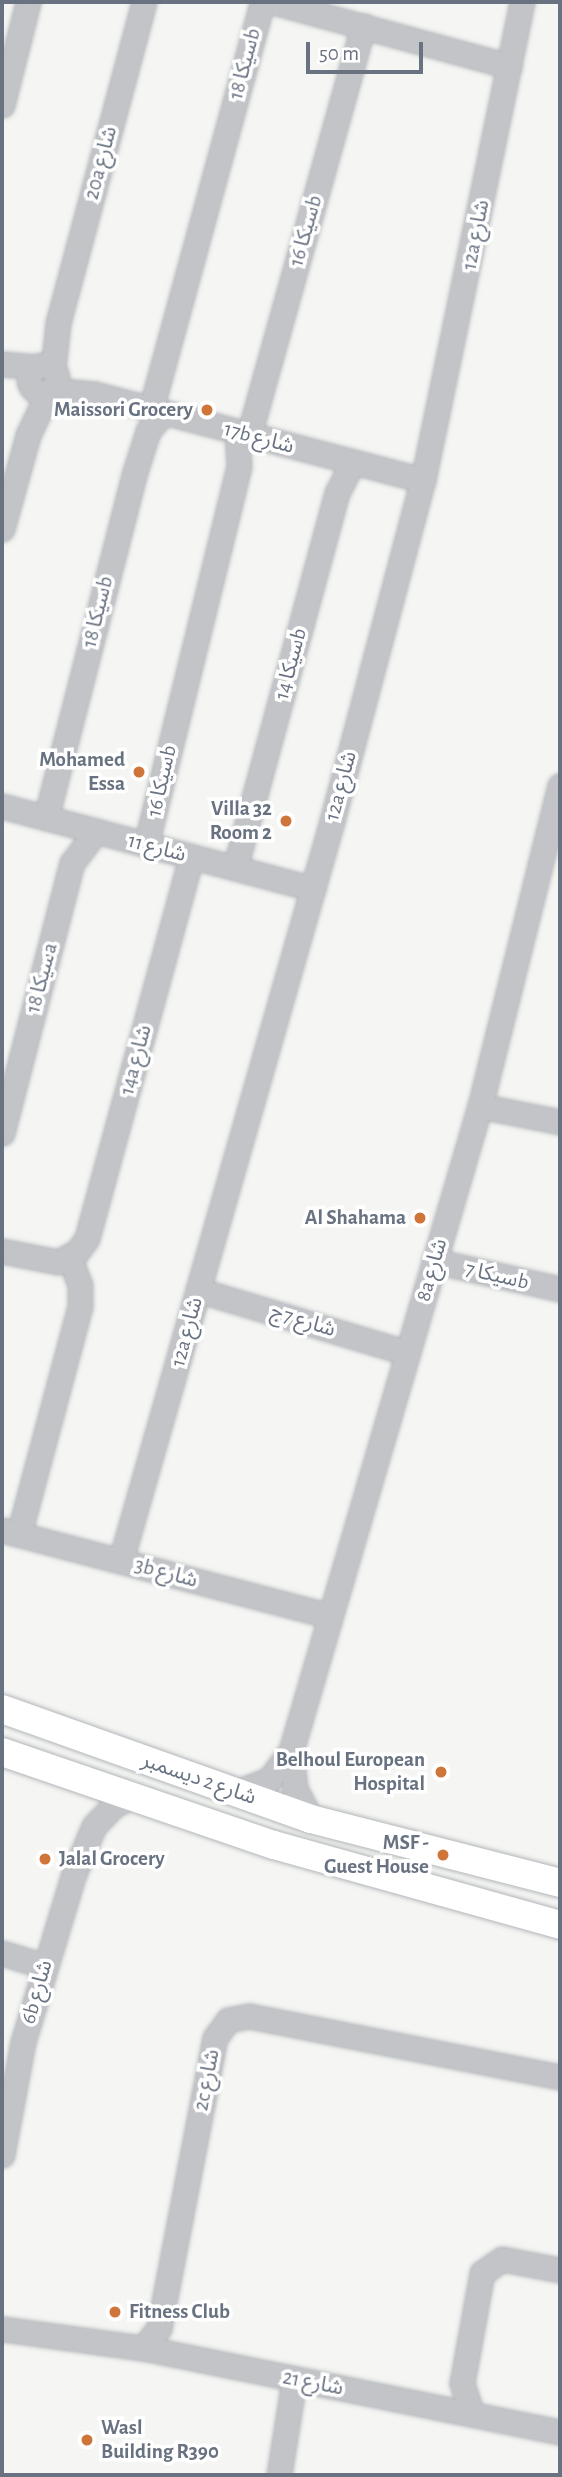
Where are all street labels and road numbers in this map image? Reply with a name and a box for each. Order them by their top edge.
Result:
street label: سيكا 18b [223,26,267,102]
street label: 20a شارع [79,124,123,202]
street label: سيكا 16b [284,193,328,269]
street label: 12a شارع [457,198,495,272]
street label: 17b شارع [221,417,297,459]
street label: سيكا 18b [77,574,119,650]
street label: سيكا 14b [269,626,313,702]
street label: سيكا 16b [142,743,182,819]
street label: 12a شارع [320,749,362,823]
street label: شارع 11 [125,828,189,868]
street label: سيكا 18a [21,940,63,1016]
street label: 14a شارع [115,1022,157,1098]
street label: 8a شارع [411,1236,453,1304]
street label: سيكا 7b [463,1257,531,1295]
street label: 12a شارع [166,1295,208,1369]
street label: شارع 7ج [267,1299,339,1343]
street label: 3b شارع [132,1553,200,1593]
street label: شارع 2 ديسمبر [139,1748,259,1810]
street label: 6b شارع [16,1957,58,2027]
street label: 2c شارع [189,2047,225,2113]
street label: شارع 21 [281,2365,345,2401]

